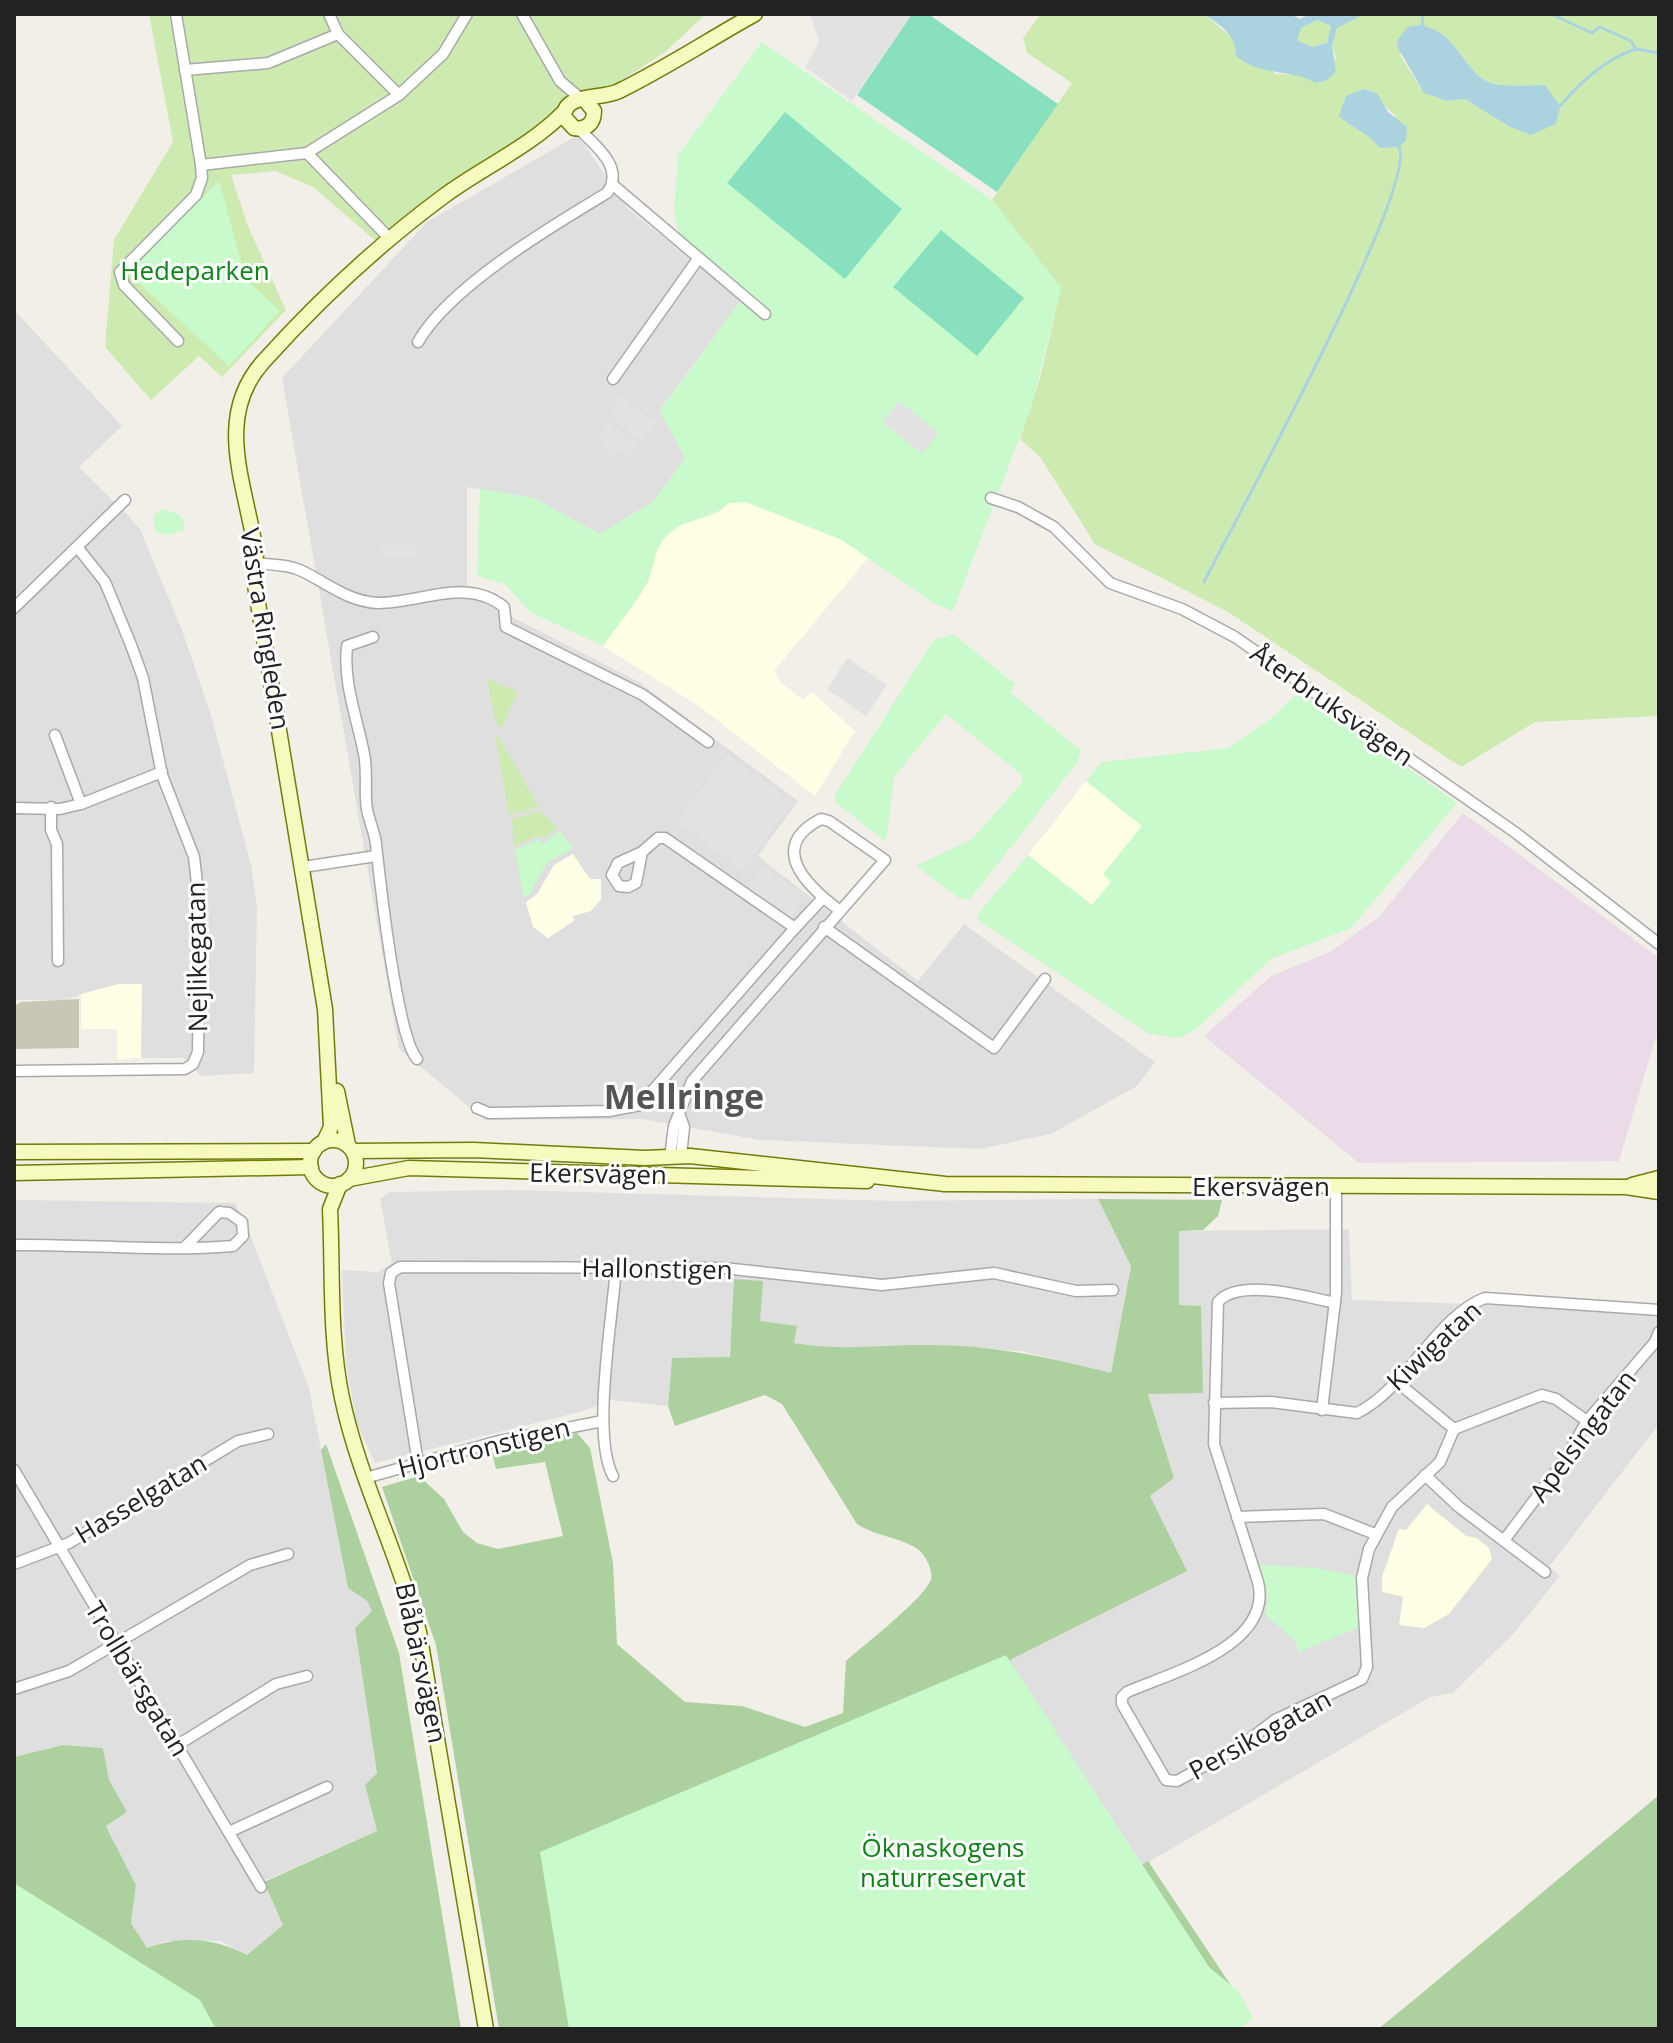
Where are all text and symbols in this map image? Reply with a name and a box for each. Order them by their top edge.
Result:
park label: Hedeparken [120,252,270,288]
street label: Västra Ringleden [232,525,300,732]
street label: Återbruksvägen [1244,634,1421,774]
street label: Nejlikegatan [177,882,215,1032]
district label: Mellringe [604,1073,764,1119]
street label: Ekersvägen [529,1154,667,1192]
street label: Ekersvägen [1192,1168,1330,1204]
street label: Hallonstigen [581,1249,733,1287]
street label: Kiwigatan [1378,1292,1489,1398]
street label: Apelsingatan [1521,1362,1644,1509]
street label: Hjortronstigen [394,1408,574,1486]
street label: Hasselgatan [68,1445,213,1552]
street label: Blåbärsvägen [387,1579,457,1746]
street label: Trollbärsgatan [77,1594,198,1763]
street label: Persikogatan [1182,1680,1337,1788]
park label: Öknaskogens naturreservat [860,1829,1026,1895]

